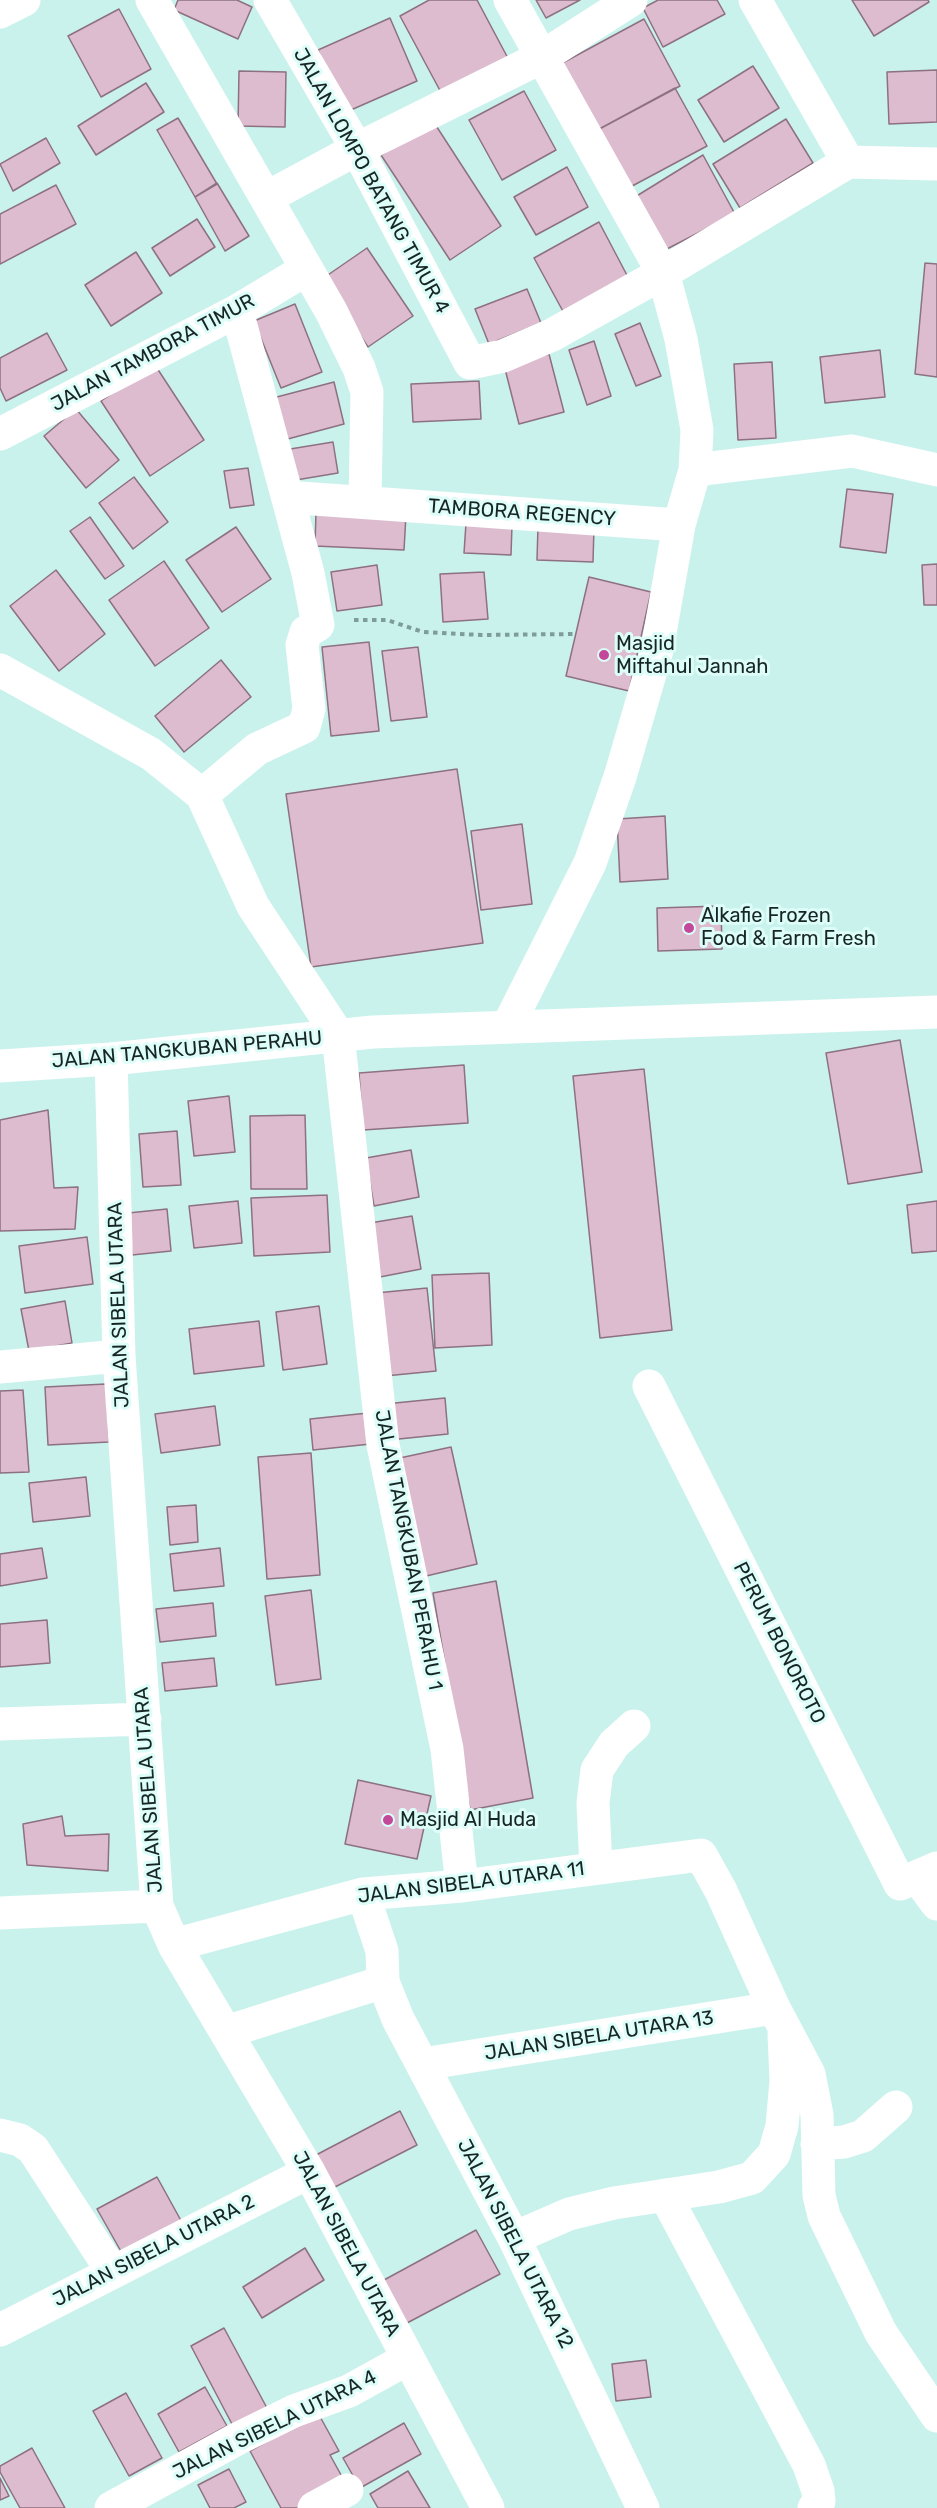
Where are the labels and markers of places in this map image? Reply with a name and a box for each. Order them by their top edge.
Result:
place label: Masjid Miftahul Jannah [616,632,768,679]
marker: Masjid Miftahul Jannah [597,648,611,662]
place label: Alkafie Frozen Food & Farm Fresh [701,904,876,951]
marker: Alkafie Frozen Food & Farm Fresh [682,921,696,935]
place label: Masjid Al Huda [400,1808,536,1832]
marker: Masjid Al Huda [381,1813,395,1827]

